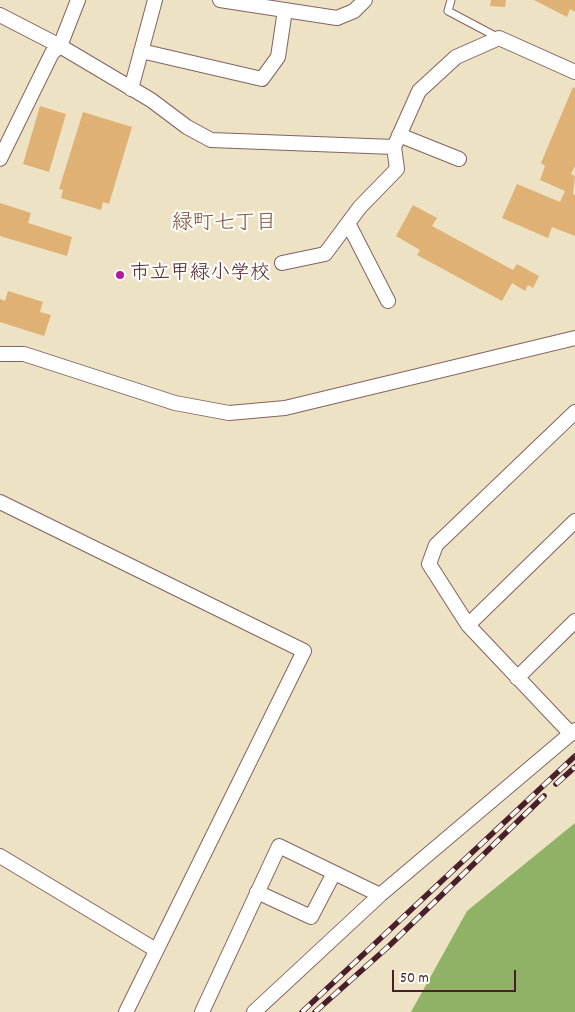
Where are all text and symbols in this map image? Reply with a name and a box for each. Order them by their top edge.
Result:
district label: 緑町七丁目 [172,212,276,238]
place label: 市立甲緑小学校 [130,263,270,287]
marker: 市立甲緑小学校 [114,269,126,281]
scale bar [395,960,519,992]
text: 50 m [400,968,429,990]

